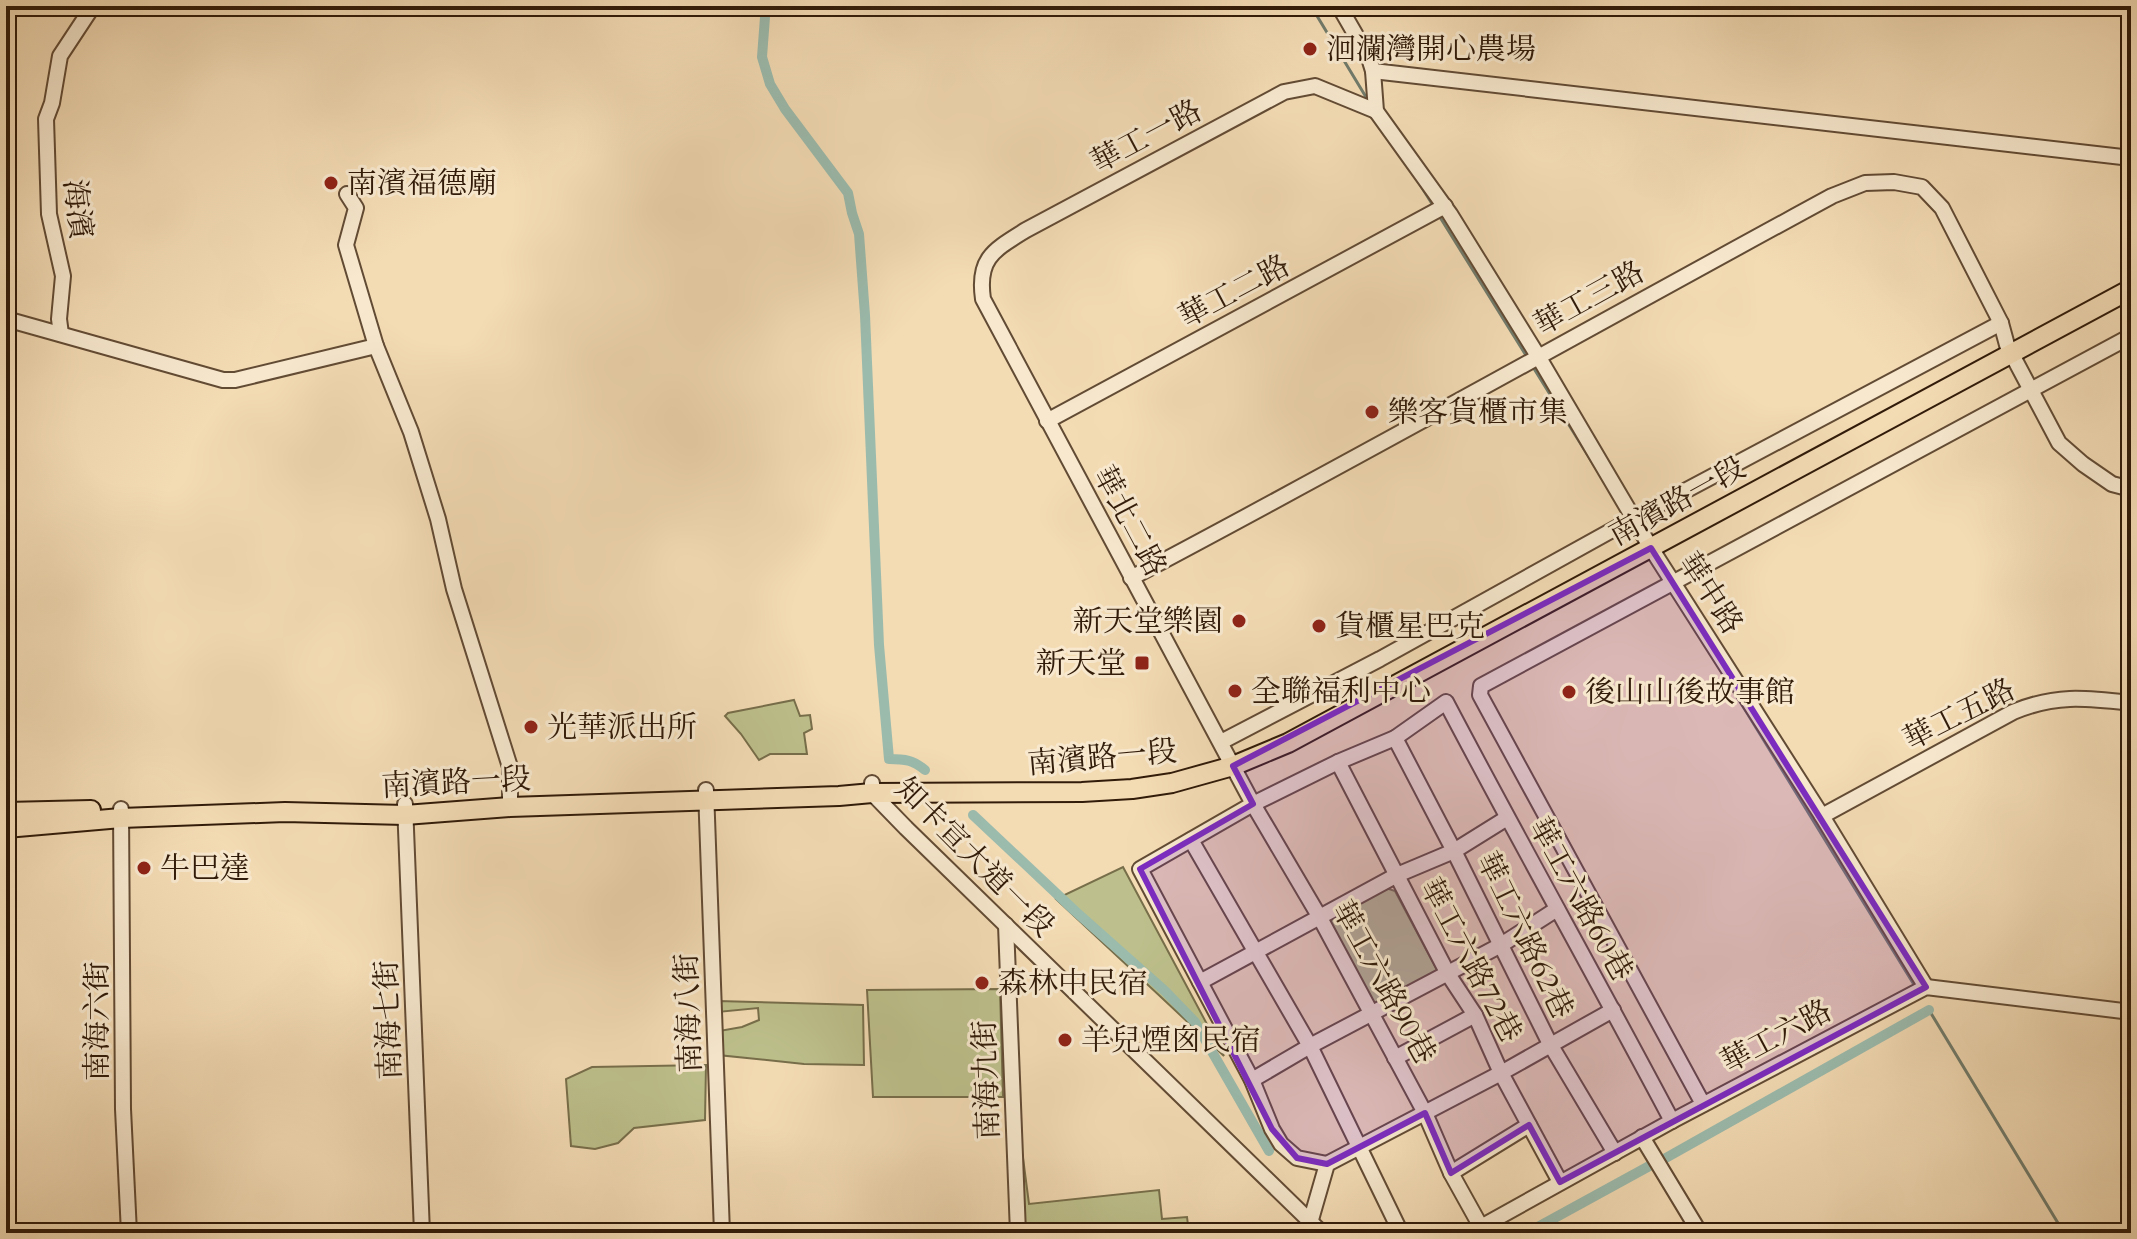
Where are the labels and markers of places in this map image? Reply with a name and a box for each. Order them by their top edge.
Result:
place label: 洄瀾灣開心農場 [1326,29,1536,70]
marker: 洄瀾灣開心農場 [1301,40,1319,58]
place label: 南濱福德廟 [347,163,497,204]
marker: 南濱福德廟 [322,174,340,192]
place label: 樂客貨櫃市集 [1388,392,1568,433]
marker: 樂客貨櫃市集 [1363,403,1381,421]
place label: 新天堂樂園 [1073,601,1223,642]
place label: 貨櫃星巴克 [1335,606,1485,647]
marker: 新天堂樂園 [1230,612,1248,630]
marker: 貨櫃星巴克 [1310,617,1328,635]
place label: 新天堂 [1036,643,1126,684]
marker: 新天堂 [1133,654,1151,672]
place label: 全聯福利中心 [1251,671,1431,712]
place label: 後山山後故事館 [1585,672,1795,713]
marker: 全聯福利中心 [1226,682,1244,700]
marker: 後山山後故事館 [1560,683,1578,701]
place label: 光華派出所 [547,707,697,748]
marker: 光華派出所 [522,718,540,736]
place label: 牛巴達 [160,848,250,889]
marker: 牛巴達 [135,859,153,877]
place label: 森林中民宿 [998,963,1148,1004]
marker: 森林中民宿 [973,974,991,992]
place label: 羊兒煙囪民宿 [1081,1020,1261,1061]
marker: 羊兒煙囪民宿 [1056,1031,1074,1049]

